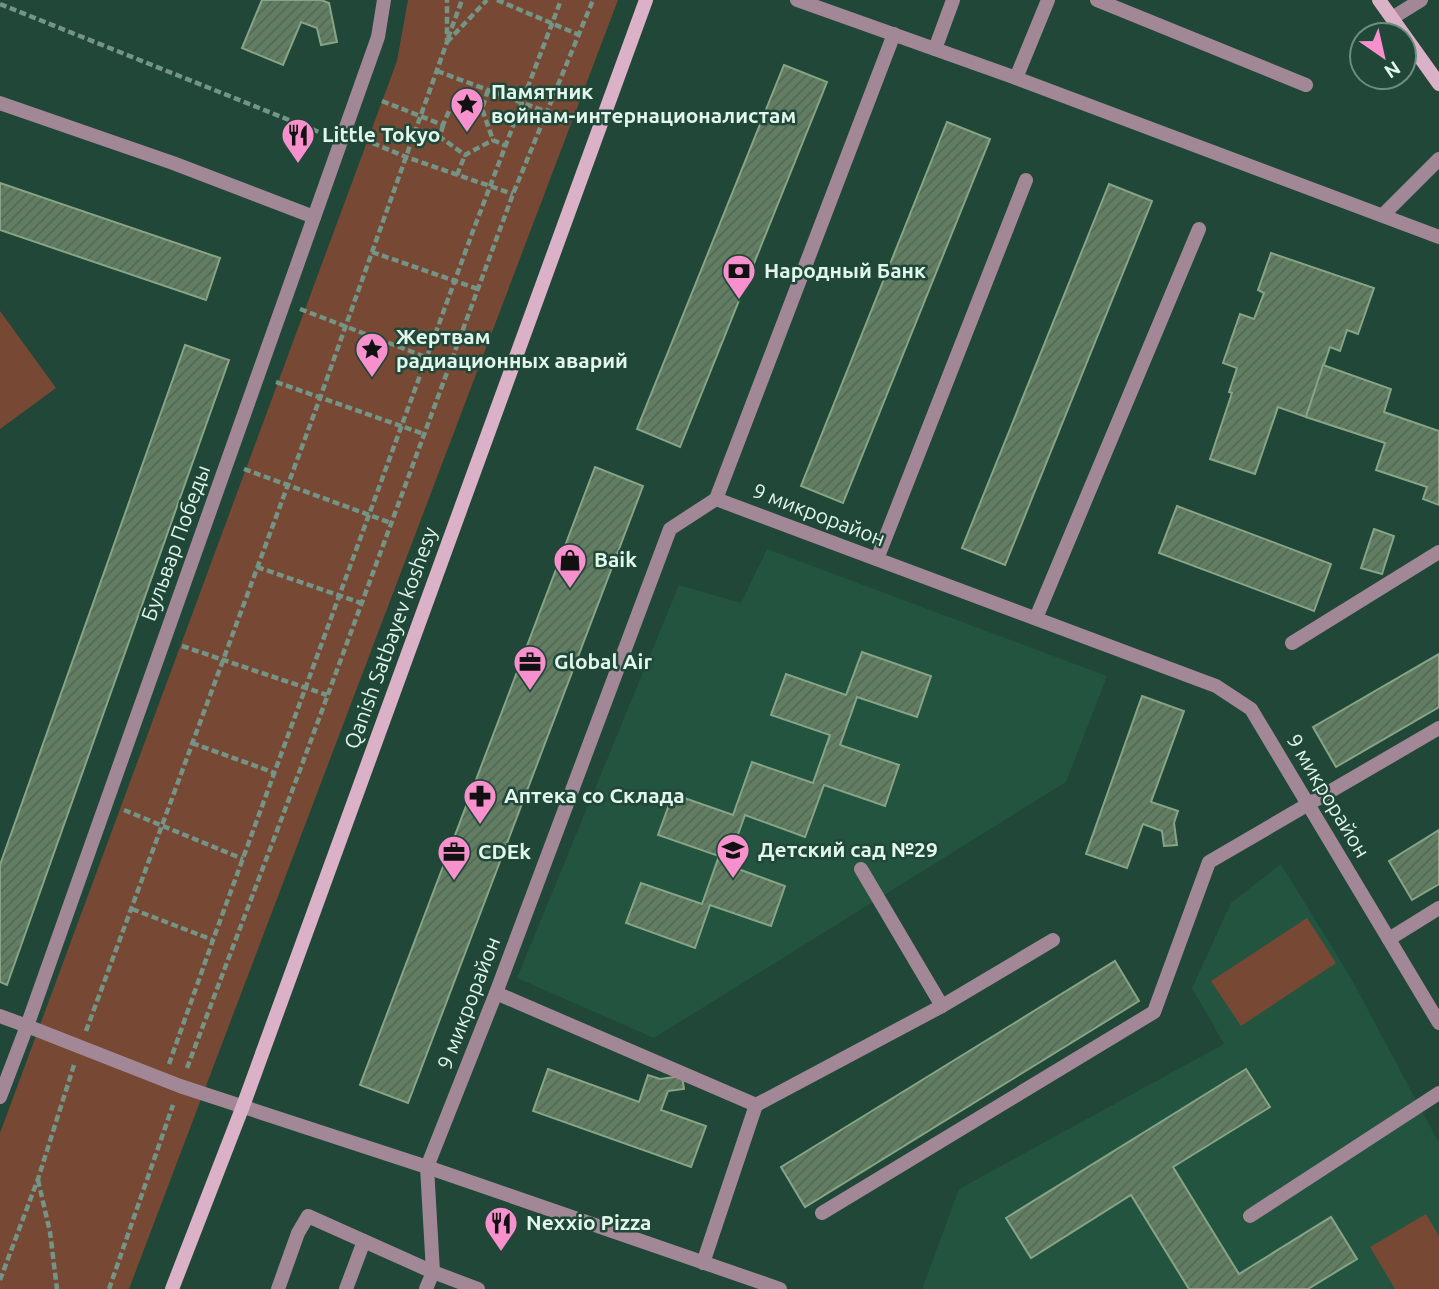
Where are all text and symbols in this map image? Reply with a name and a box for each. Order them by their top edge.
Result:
north arrow [1348,21,1418,91]
text: N [1380,57,1405,83]
place label: Памятник войнам-интернационалистам [491,79,796,127]
place icon: Памятник войнам-интернационалистам [448,85,486,134]
restaurant icon: Little Tokyo [279,116,317,165]
place label: Little Tokyo [322,122,440,146]
bank icon: Народный Банк [720,252,758,301]
place label: Народный Банк [764,258,926,282]
place label: Жертвам радиационных аварий [396,324,628,372]
place icon: Жертвам радиационных аварий [353,330,391,379]
street label: Бульвар Победы [136,462,214,624]
street label: 9 микрорайон [750,478,889,550]
street label: Qanish Satbayev koshesy [339,523,441,752]
shop icon: Baik [551,541,589,590]
place label: Baik [594,547,637,571]
office icon: Global Air [511,643,549,692]
place label: Global Air [554,649,652,673]
street label: 9 микрорайон [1283,729,1375,862]
pharmacy icon: Аптека со Склада [461,777,499,826]
place label: Аптека со Склада [504,783,685,807]
school or university icon: Детский сад №29 [714,831,752,880]
office icon: CDEk [435,833,473,882]
place label: Детский сад №29 [758,837,938,861]
place label: CDEk [478,839,531,863]
street label: 9 микрорайон [432,933,504,1072]
restaurant icon: Nexxio Pizza [482,1204,520,1253]
place label: Nexxio Pizza [526,1210,651,1234]

